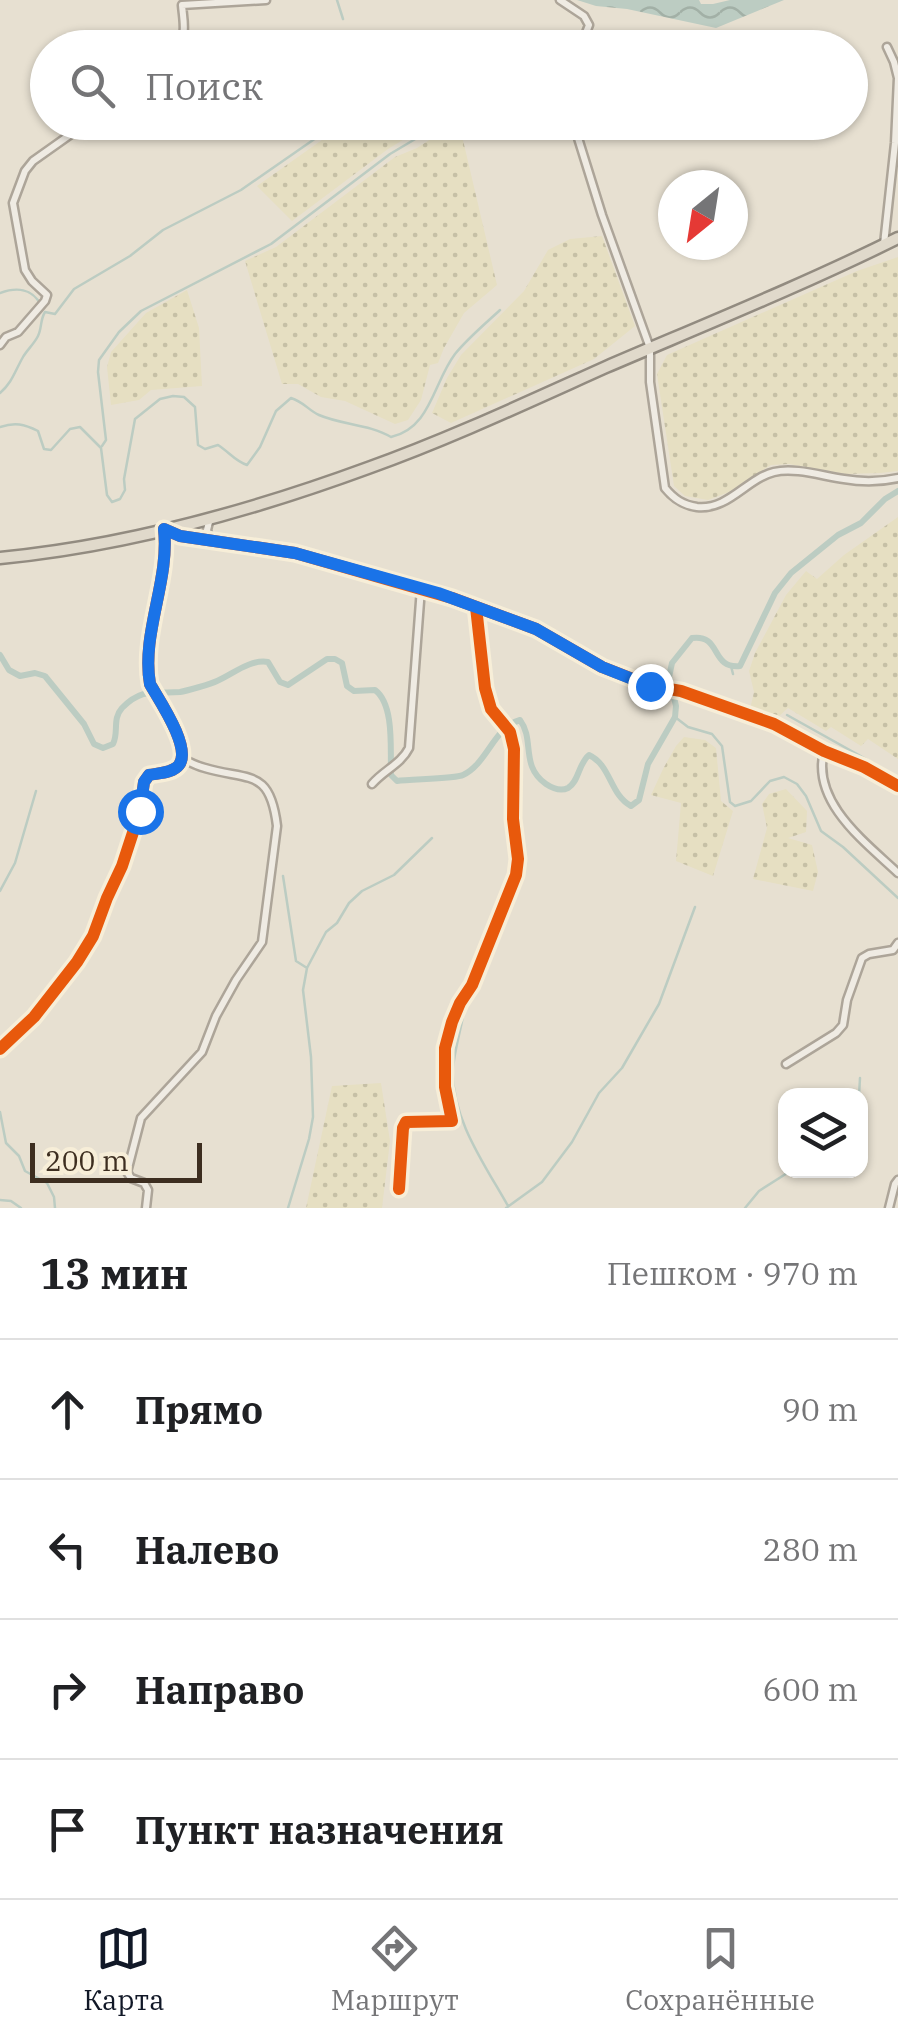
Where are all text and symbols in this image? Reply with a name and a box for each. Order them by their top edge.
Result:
search box [30,30,868,140]
icon: search [65,58,120,113]
text: Поиск [145,61,263,110]
north arrow [658,170,748,260]
route end [628,664,674,710]
route start [118,789,164,835]
map controls [778,1088,868,1178]
button: layers [778,1088,868,1178]
scale bar [30,1138,202,1182]
text: 200 m [45,1142,129,1179]
text: 13 мин [40,1246,188,1301]
text: Пешком · 970 m [607,1252,858,1294]
icon: ahead [40,1382,95,1437]
text: Прямо [135,1385,263,1434]
text: 90 m [782,1388,858,1430]
icon: left [40,1522,95,1577]
text: Налево [135,1525,279,1574]
text: 280 m [762,1528,858,1570]
icon: right [40,1662,95,1717]
text: Направо [135,1665,304,1714]
text: 600 m [762,1668,858,1710]
icon: arrive [40,1802,95,1857]
text: Пункт назначения [135,1805,504,1854]
tab: Карта [83,1921,164,2018]
tab: Маршрут [331,1921,459,2018]
tab: Сохранённые [625,1921,815,2018]

